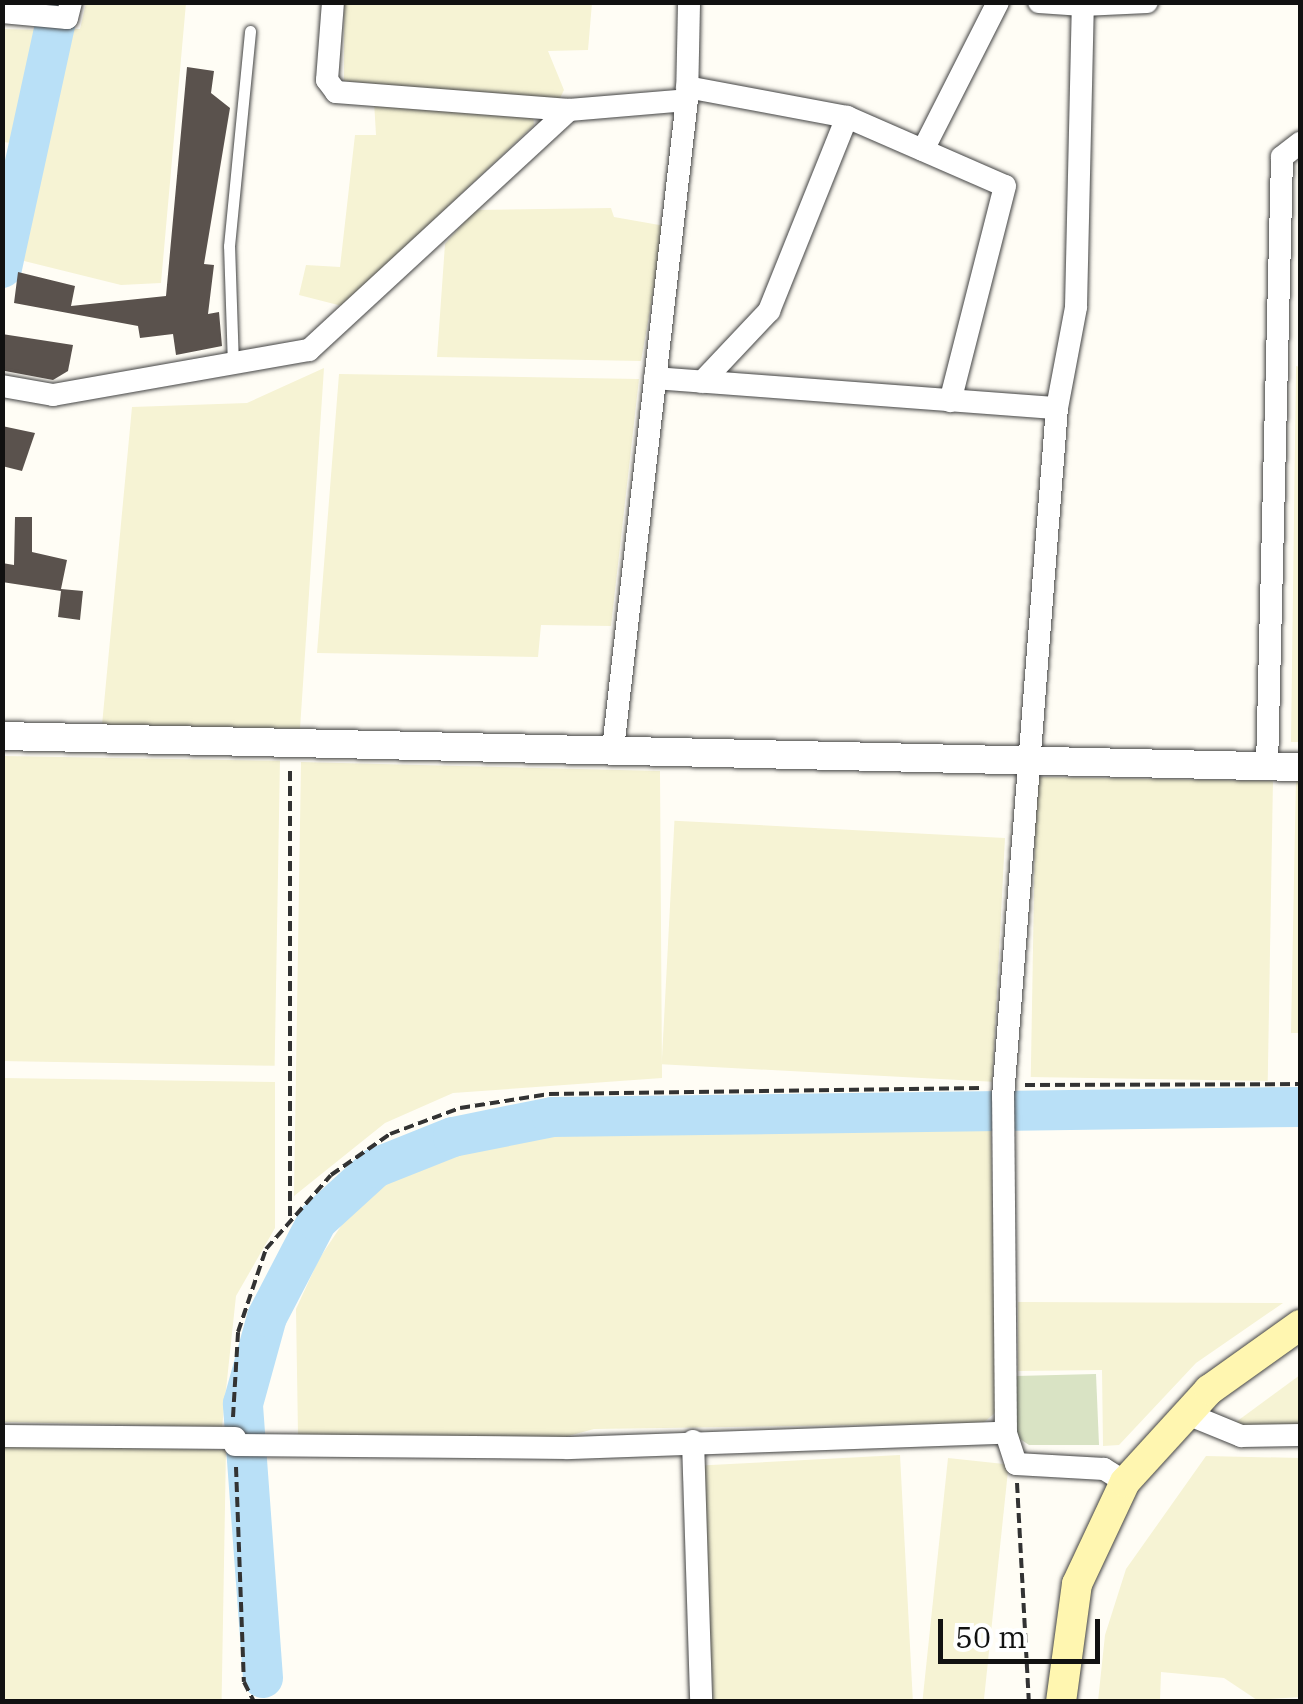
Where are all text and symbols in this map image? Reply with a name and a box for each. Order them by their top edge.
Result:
scale bar [943,1599,1106,1661]
text: 50 m [955,1617,1027,1656]

